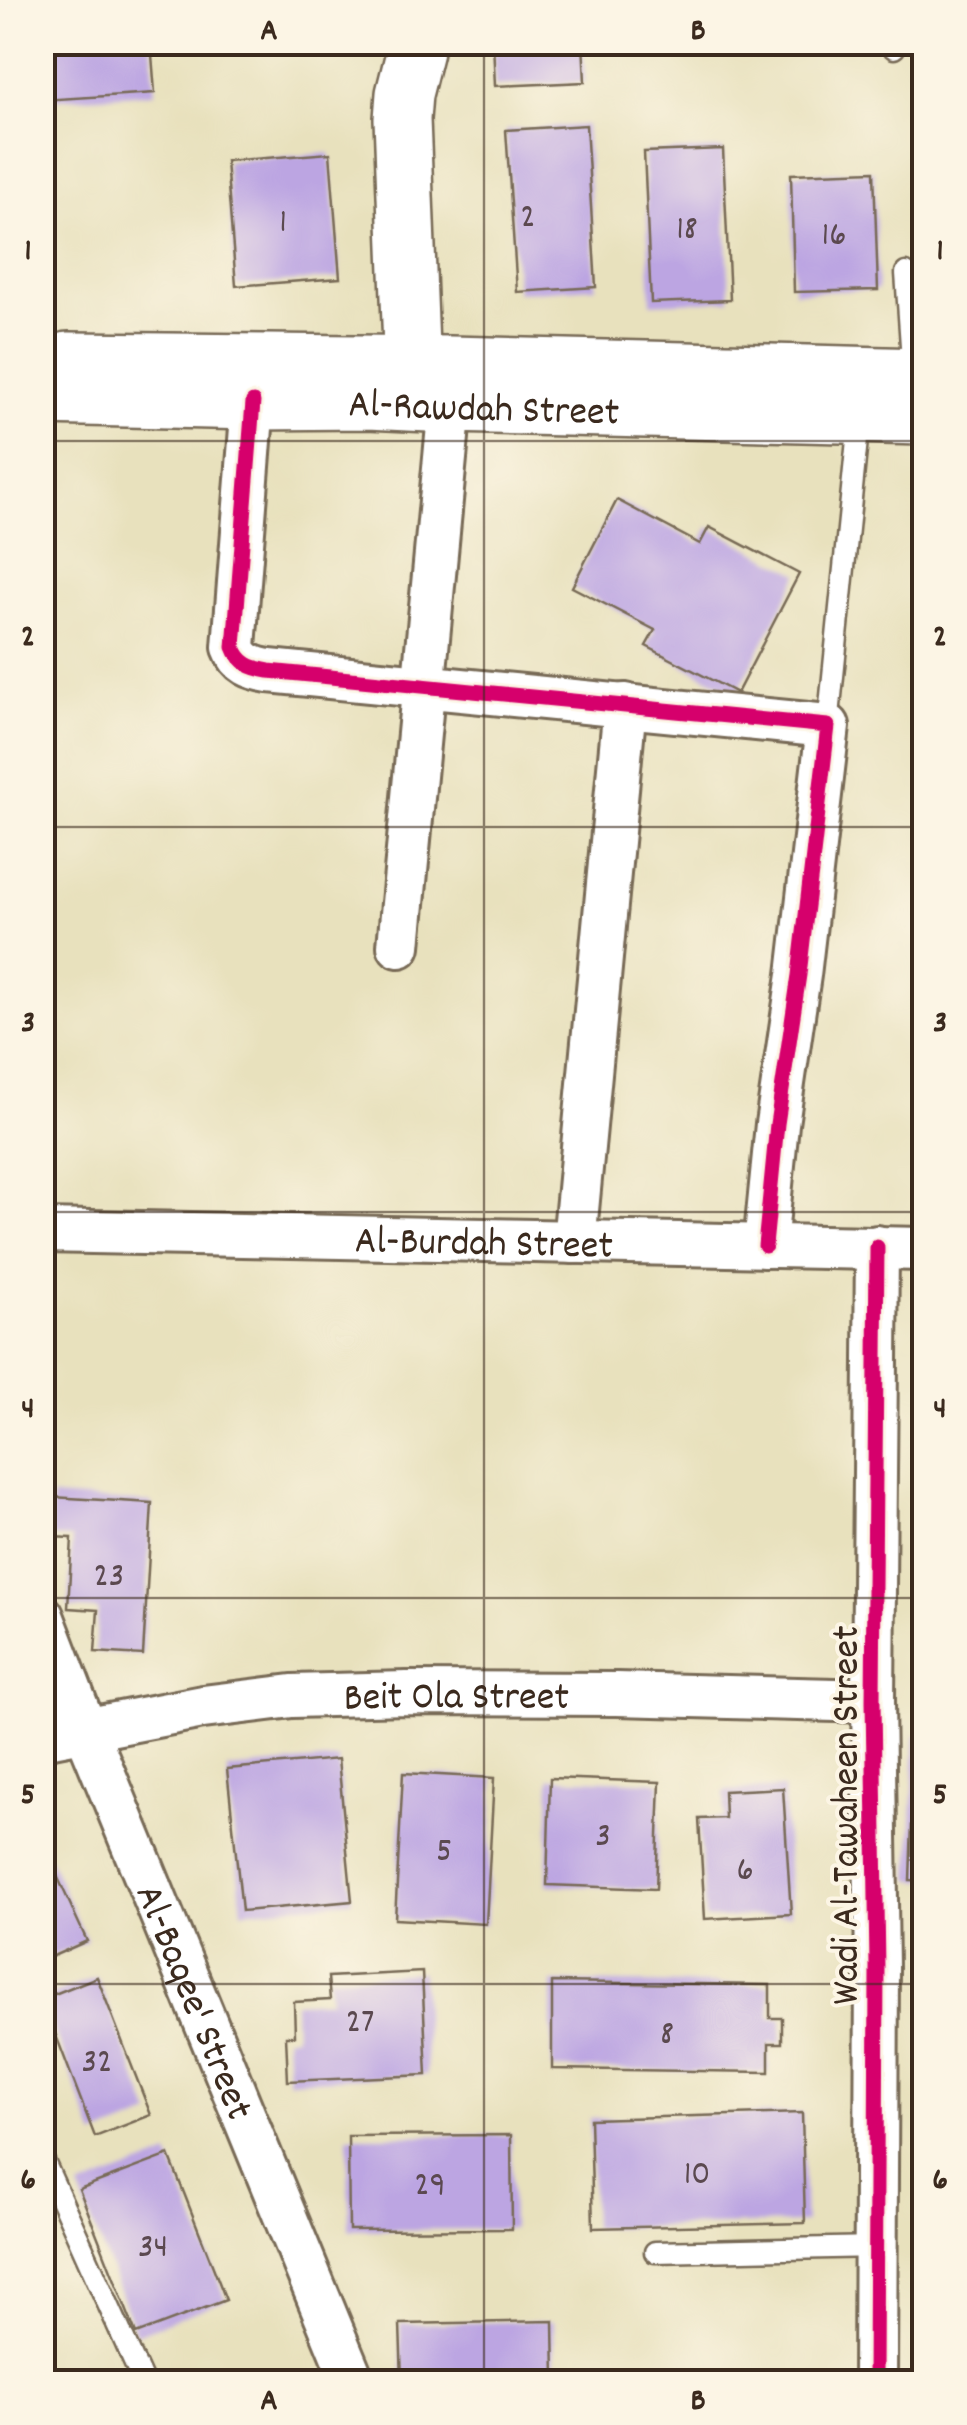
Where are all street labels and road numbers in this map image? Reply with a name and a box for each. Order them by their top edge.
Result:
street label: Al-Rawdah Street [348,379,620,444]
street label: Al-Burdah Street [354,1215,614,1278]
street label: Wadi Al-Tawaheen Street [821,1625,878,2005]
street label: Beit Ola Street [343,1671,569,1730]
street label: Al-Baqee' Street [117,1877,265,2130]

